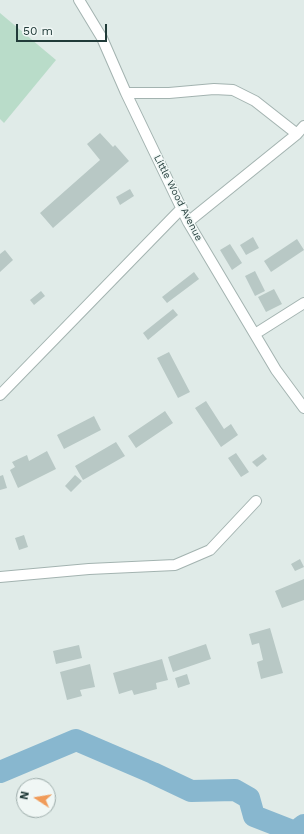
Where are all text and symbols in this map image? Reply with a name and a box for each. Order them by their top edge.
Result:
scale bar [18,16,109,42]
text: 50 m [23,24,53,38]
street label: Little Wood Avenue [151,153,205,243]
north arrow [16,778,56,818]
text: N [18,790,32,801]

